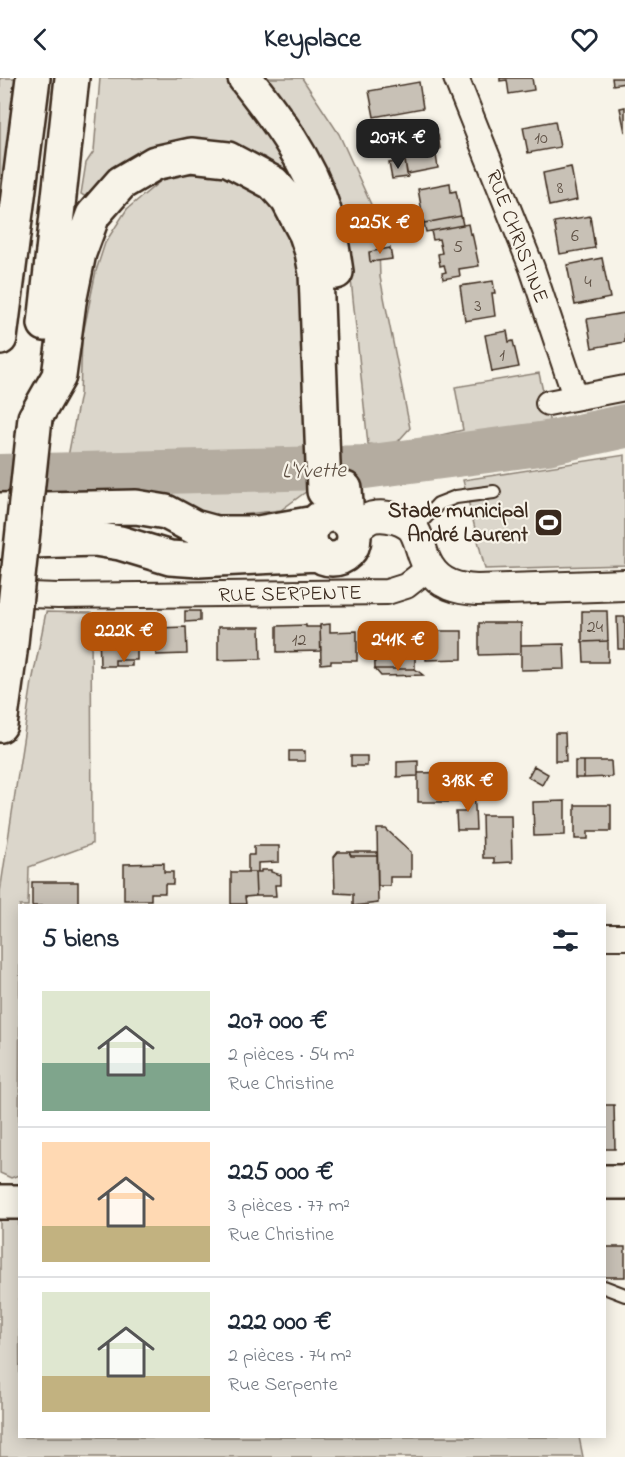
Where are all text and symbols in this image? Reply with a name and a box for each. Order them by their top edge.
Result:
text: Keyplace [264,20,361,59]
icon: back [24,23,57,56]
icon: heart [568,23,601,56]
pin: 207K € [349,119,447,170]
text: 207K € [370,124,426,153]
house number: 10 [534,126,548,152]
street label: RUE CHRISTINE [477,166,555,308]
house number: 8 [557,176,564,202]
pin: 225K € [331,204,429,255]
text: 225K € [350,209,410,238]
house number: 6 [571,224,579,250]
house number: 5 [453,235,463,261]
house number: 4 [584,270,592,296]
house number: 3 [474,294,482,320]
house number: 1 [499,343,505,369]
water label: L'Yvette [282,455,348,489]
place label: Stade municipal André Laurent [388,497,529,551]
sports icon: Stade municipal André Laurent [533,506,565,538]
street label: RUE SERPENTE [218,579,362,611]
pin: 222K € [75,612,173,663]
house number: 24 [587,615,604,641]
text: 222K € [95,617,153,646]
pin: 241K € [349,621,447,672]
text: 241K € [371,626,425,655]
house number: 12 [292,628,306,654]
pin: 318K € [419,762,517,813]
text: 318K € [443,767,493,796]
text: 5 biens [42,921,119,959]
icon: filters [549,924,582,957]
text: 207 000 € [228,1003,328,1041]
icon: home [90,1015,162,1087]
text: 2 pièces · 54 m² [228,1041,355,1070]
text: Rue Christine [228,1070,334,1099]
text: 225 000 € [228,1154,334,1192]
icon: home [90,1166,162,1238]
text: 3 pièces · 77 m² [228,1192,350,1221]
text: Rue Christine [228,1221,334,1250]
text: 222 000 € [228,1304,332,1342]
icon: home [90,1316,162,1388]
text: 2 pièces · 74 m² [228,1342,352,1371]
text: Rue Serpente [228,1371,338,1400]

